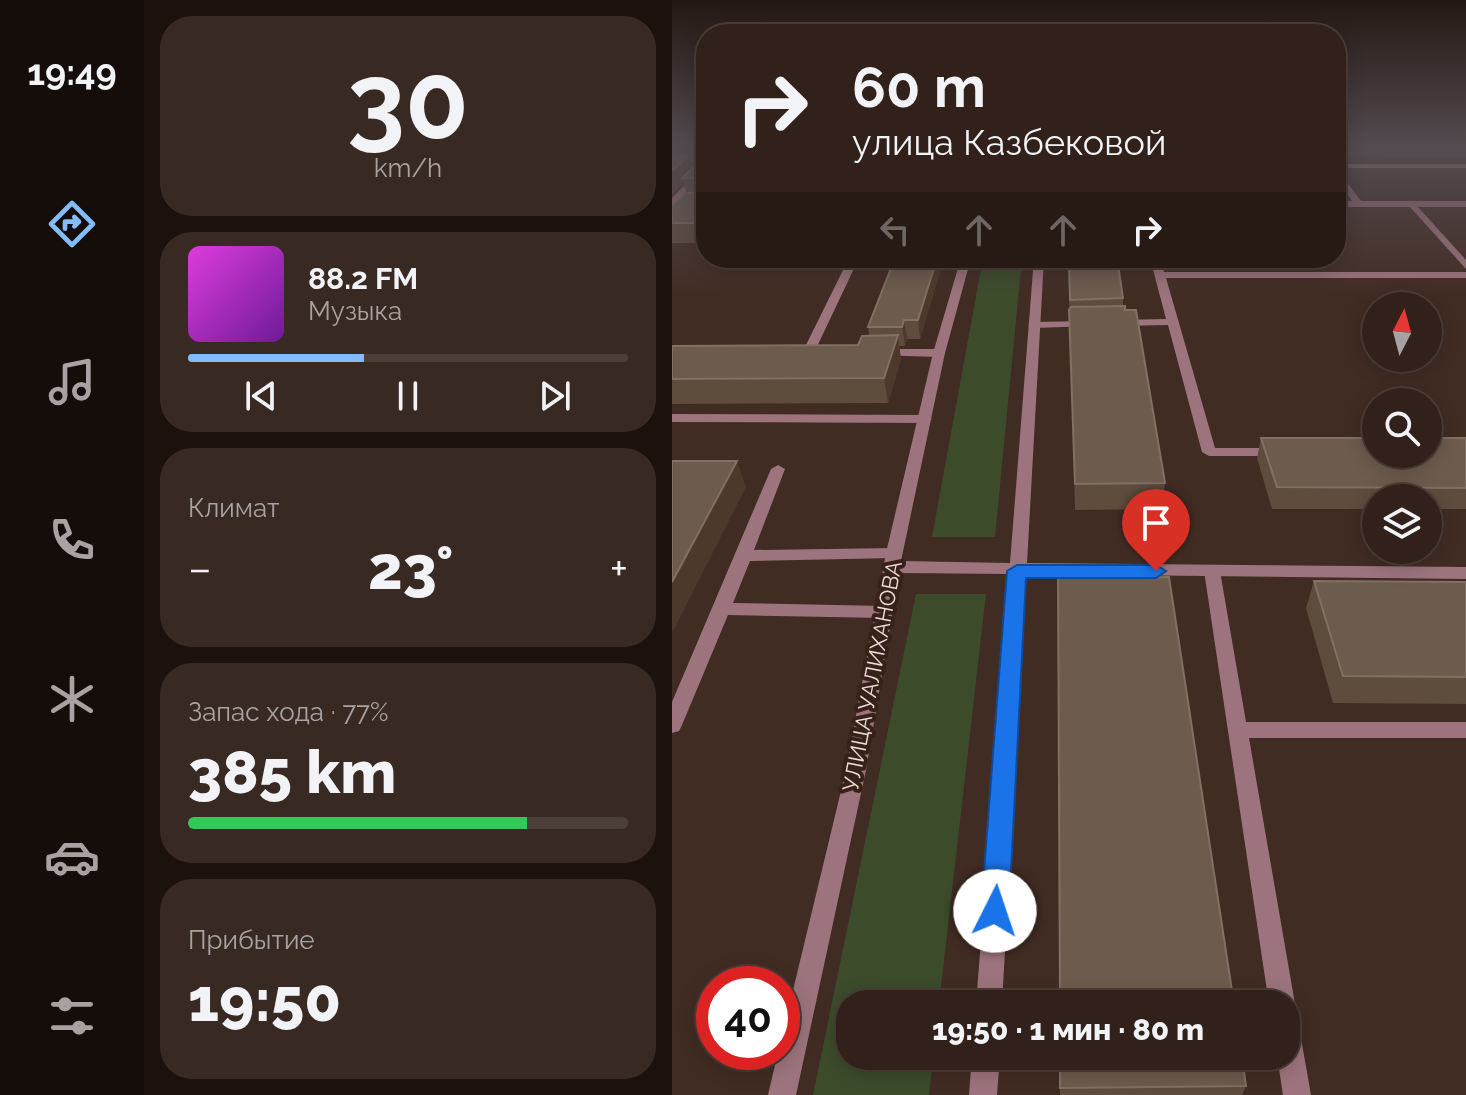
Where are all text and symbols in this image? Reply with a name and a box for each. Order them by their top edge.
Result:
text: 30 [347,40,469,162]
text: 19:49 [27,51,117,93]
text: 60 m [852,54,986,120]
icon: right [720,56,824,160]
text: улица Казбековой [852,121,1166,163]
text: km/h [374,153,442,183]
icon: directions [44,196,100,252]
icon: left [873,208,917,252]
icon: ahead [957,208,1001,252]
icon: ahead [1041,208,1085,252]
icon: right [1125,208,1169,252]
text: 88.2 FM [308,261,418,296]
north arrow [1362,292,1442,372]
map controls [1362,292,1442,564]
text: Музыка [308,296,402,326]
icon: music [44,354,100,410]
icon: previous [239,374,283,418]
icon: pause [386,374,430,418]
icon: next [533,374,577,418]
button: search [1362,388,1442,468]
button: layers [1362,484,1442,564]
pin [1122,489,1190,571]
text: Климат [188,493,279,523]
icon: arrive [1134,501,1178,545]
icon: phone [44,512,100,568]
text: 23° [368,533,454,603]
text: − [188,543,212,594]
text: + [610,543,628,594]
street label: УЛИЦА УАЛИХАНОВА [837,559,907,793]
icon: climate [44,671,100,727]
text: Запас хода · 77% [188,697,389,727]
text: 385 km [188,737,396,807]
icon: car [44,829,100,885]
position arrow [953,869,1037,953]
text: Прибытие [188,925,315,955]
text: 19:50 [188,965,341,1035]
speed limit sign: 40 [696,966,800,1070]
icon: filters [44,988,100,1044]
text: 19:50 · 1 мин · 80 m [932,1012,1204,1047]

